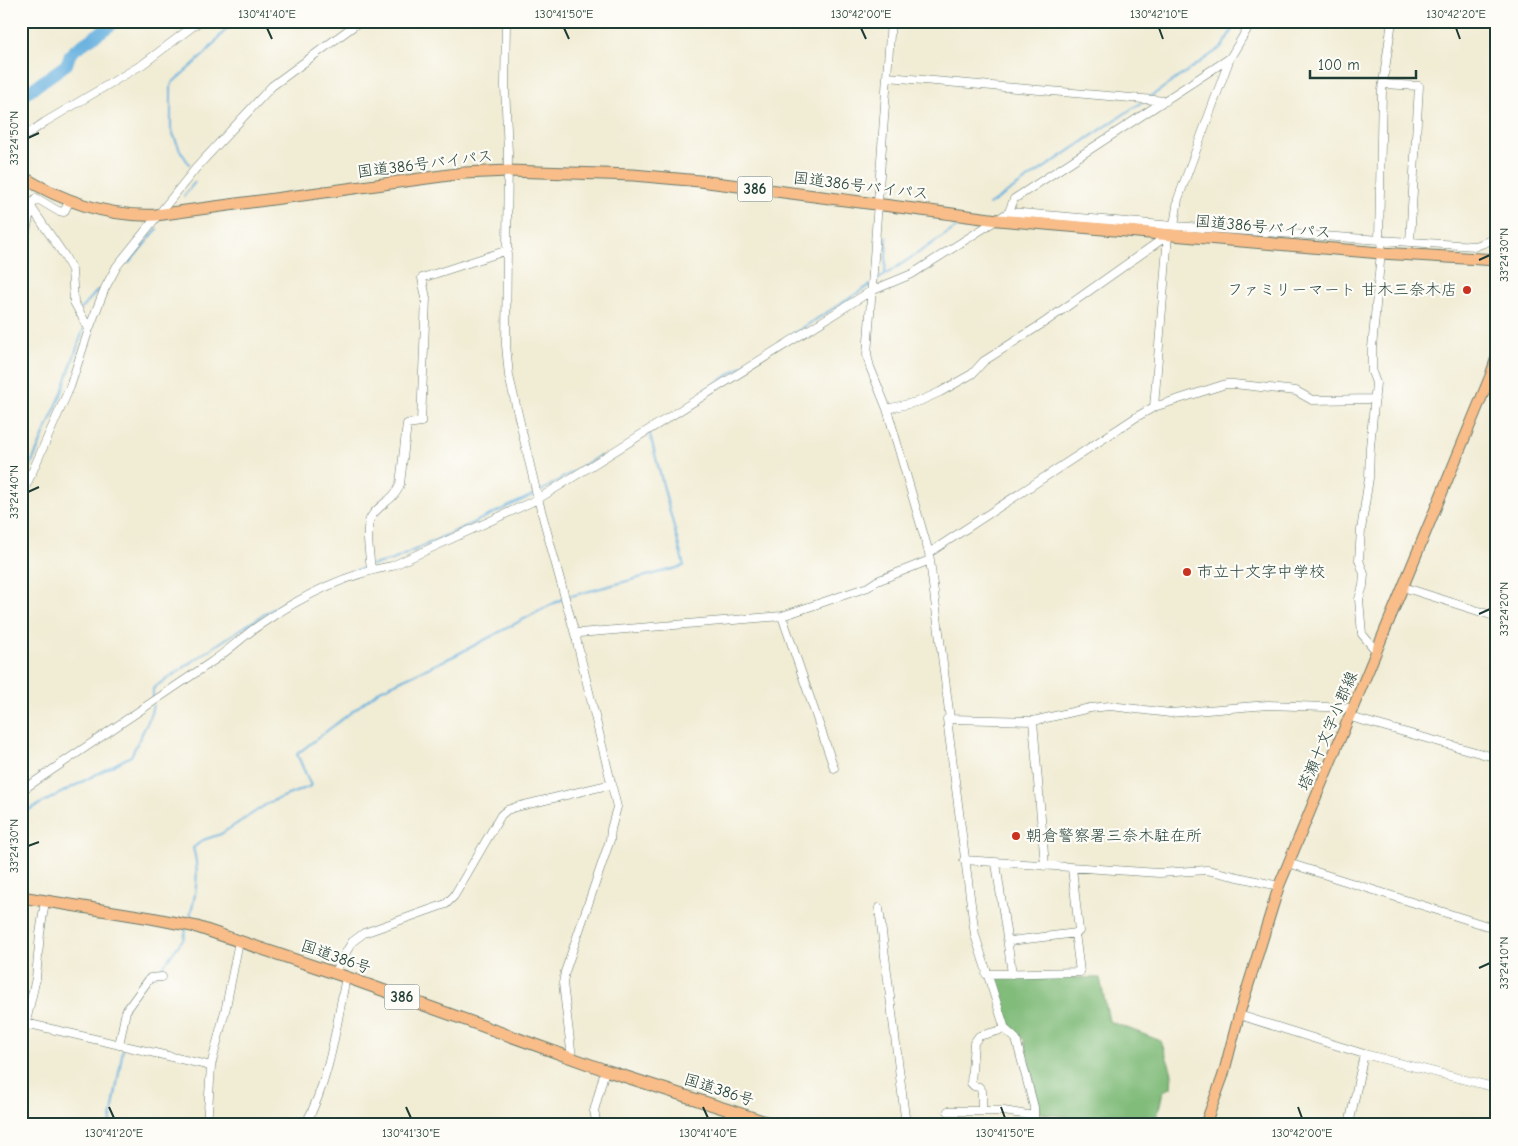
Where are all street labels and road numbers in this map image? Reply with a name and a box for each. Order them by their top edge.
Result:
street label: 国道386号バイパス [356,147,494,181]
street label: 国道386号バイパス [792,169,930,203]
road number: 386 [738,176,772,202]
street label: 国道386号バイパス [1194,212,1332,242]
street label: 塔瀬十文字小郡線 [1295,669,1361,793]
street label: 国道386号 [299,937,373,977]
road number: 386 [384,984,420,1010]
street label: 国道386号 [681,1070,757,1110]

